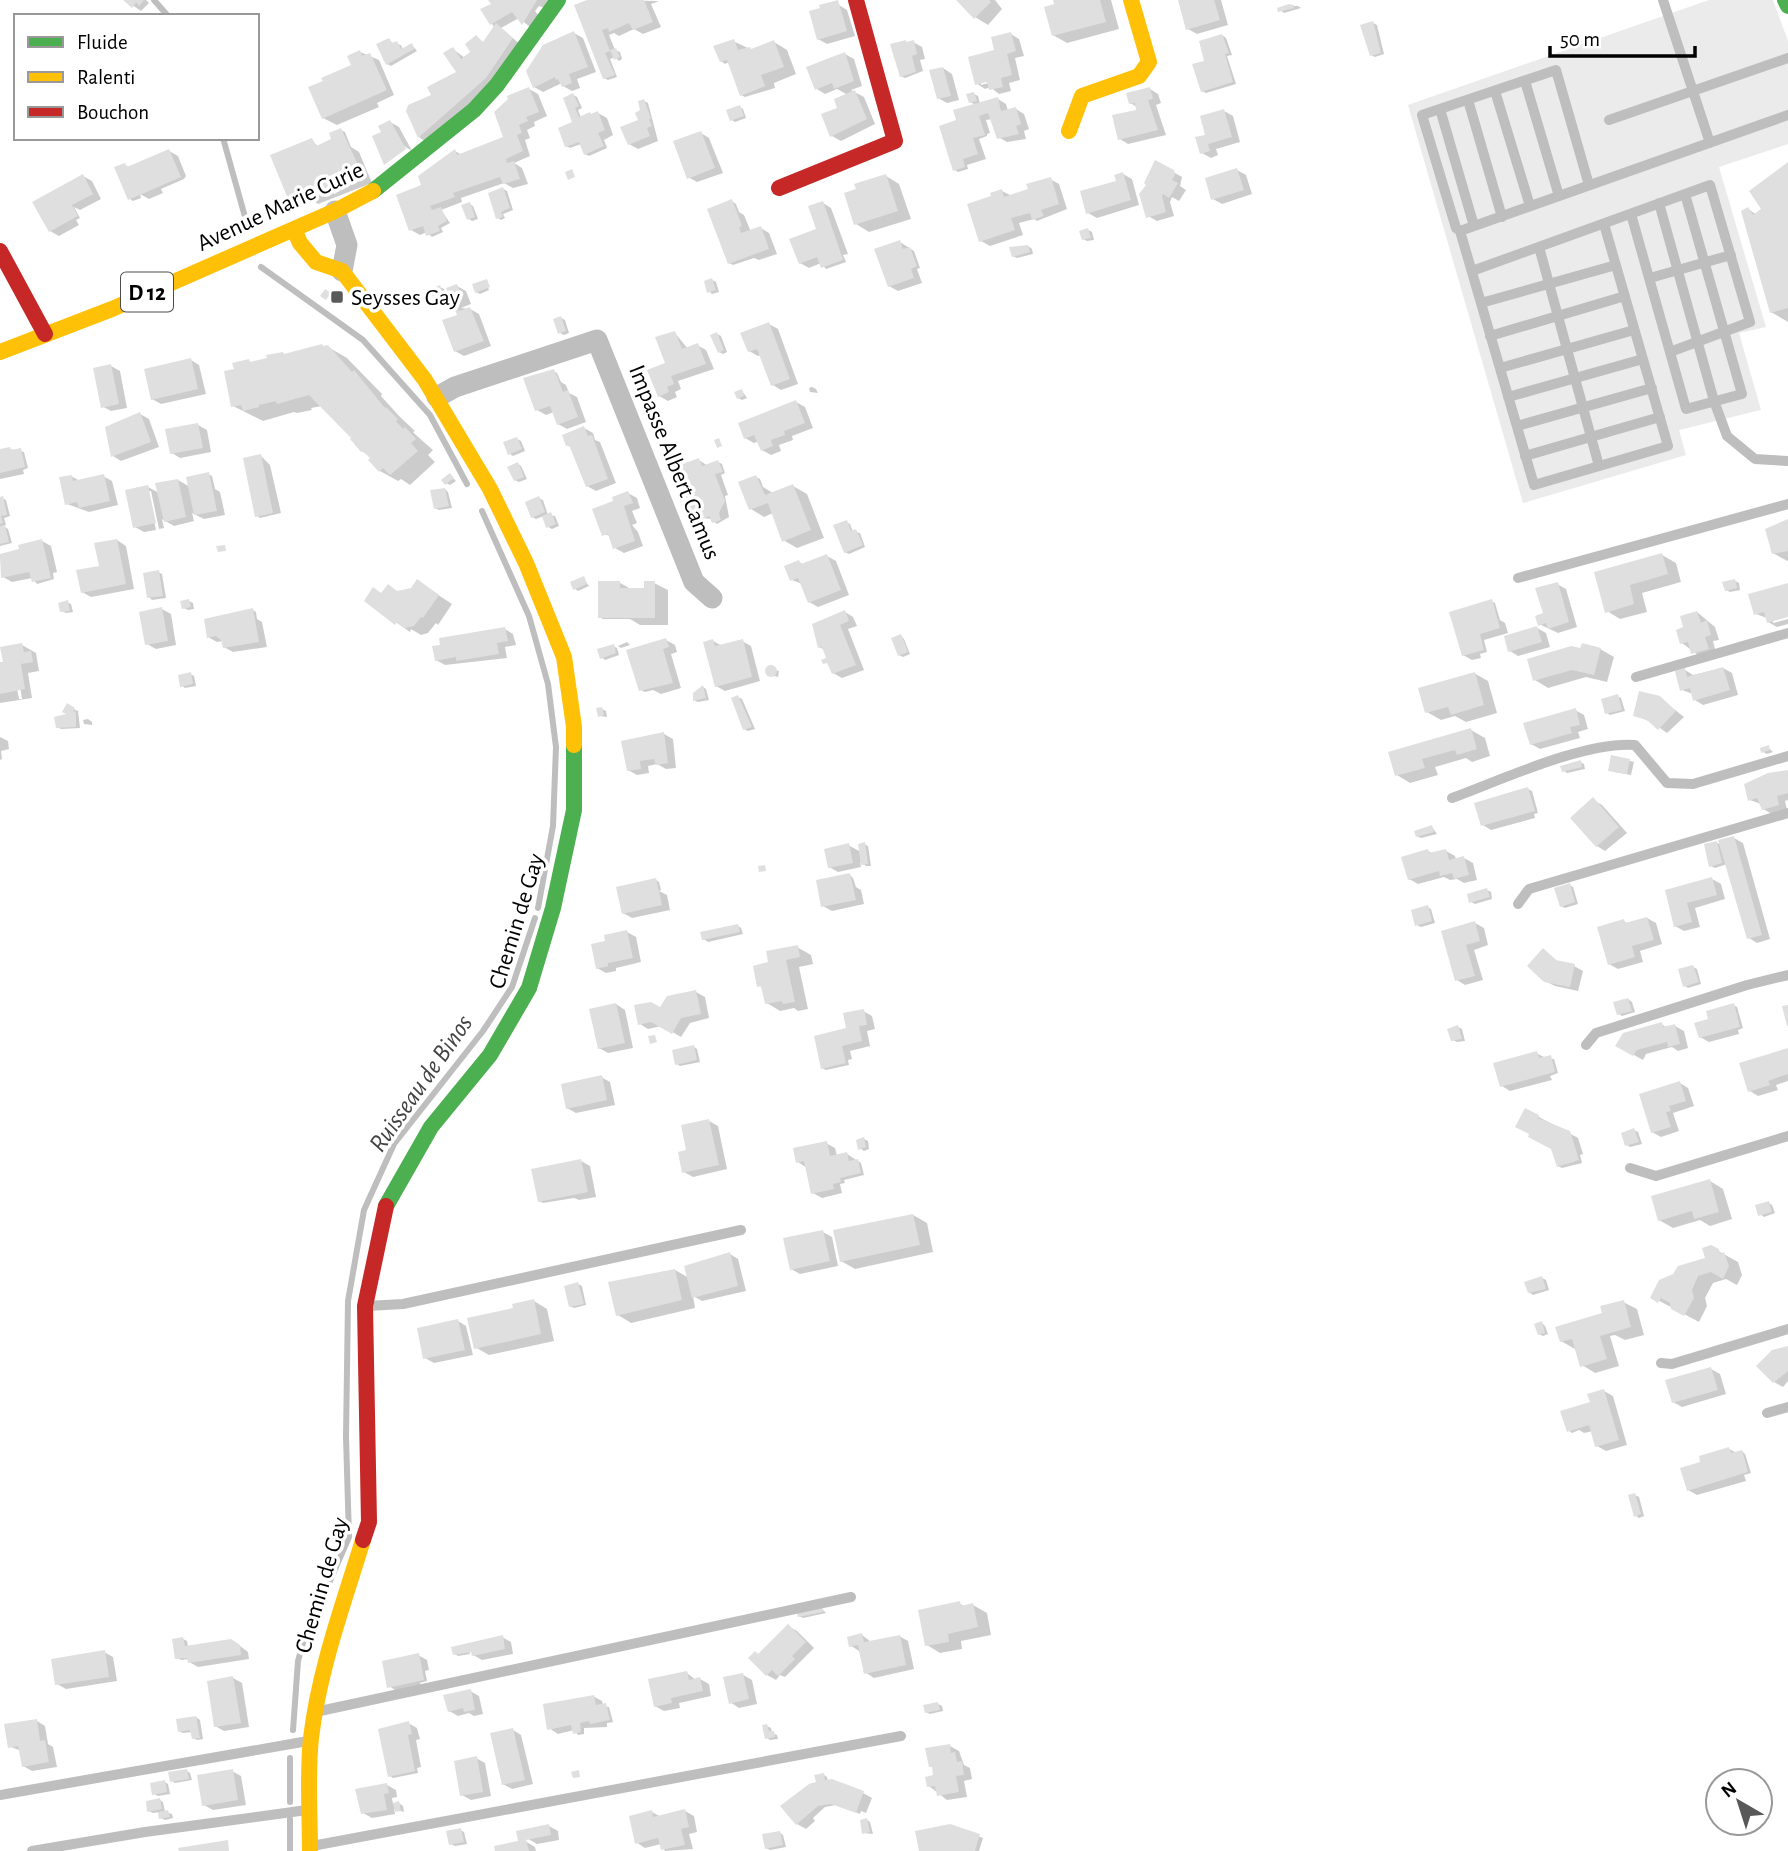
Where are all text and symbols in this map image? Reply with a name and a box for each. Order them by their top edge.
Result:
legend [14,14,259,140]
scale bar [1550,14,1695,58]
text: 50 m [1560,29,1600,50]
text: Fluide [77,32,128,53]
text: Ralenti [77,67,135,88]
text: Bouchon [77,102,149,123]
street label: Avenue Marie Curie [193,158,367,256]
road number: D 12 [121,272,173,312]
place label: Seysses Gay [351,286,460,310]
marker: Seysses Gay [329,289,345,305]
street label: Impasse Albert Camus [624,362,724,563]
street label: Chemin de Gay [485,851,549,992]
water label: Ruisseau de Binos [364,1011,477,1157]
street label: Chemin de Gay [291,1515,353,1656]
north arrow [1704,1767,1774,1837]
text: N [1718,1778,1740,1801]

